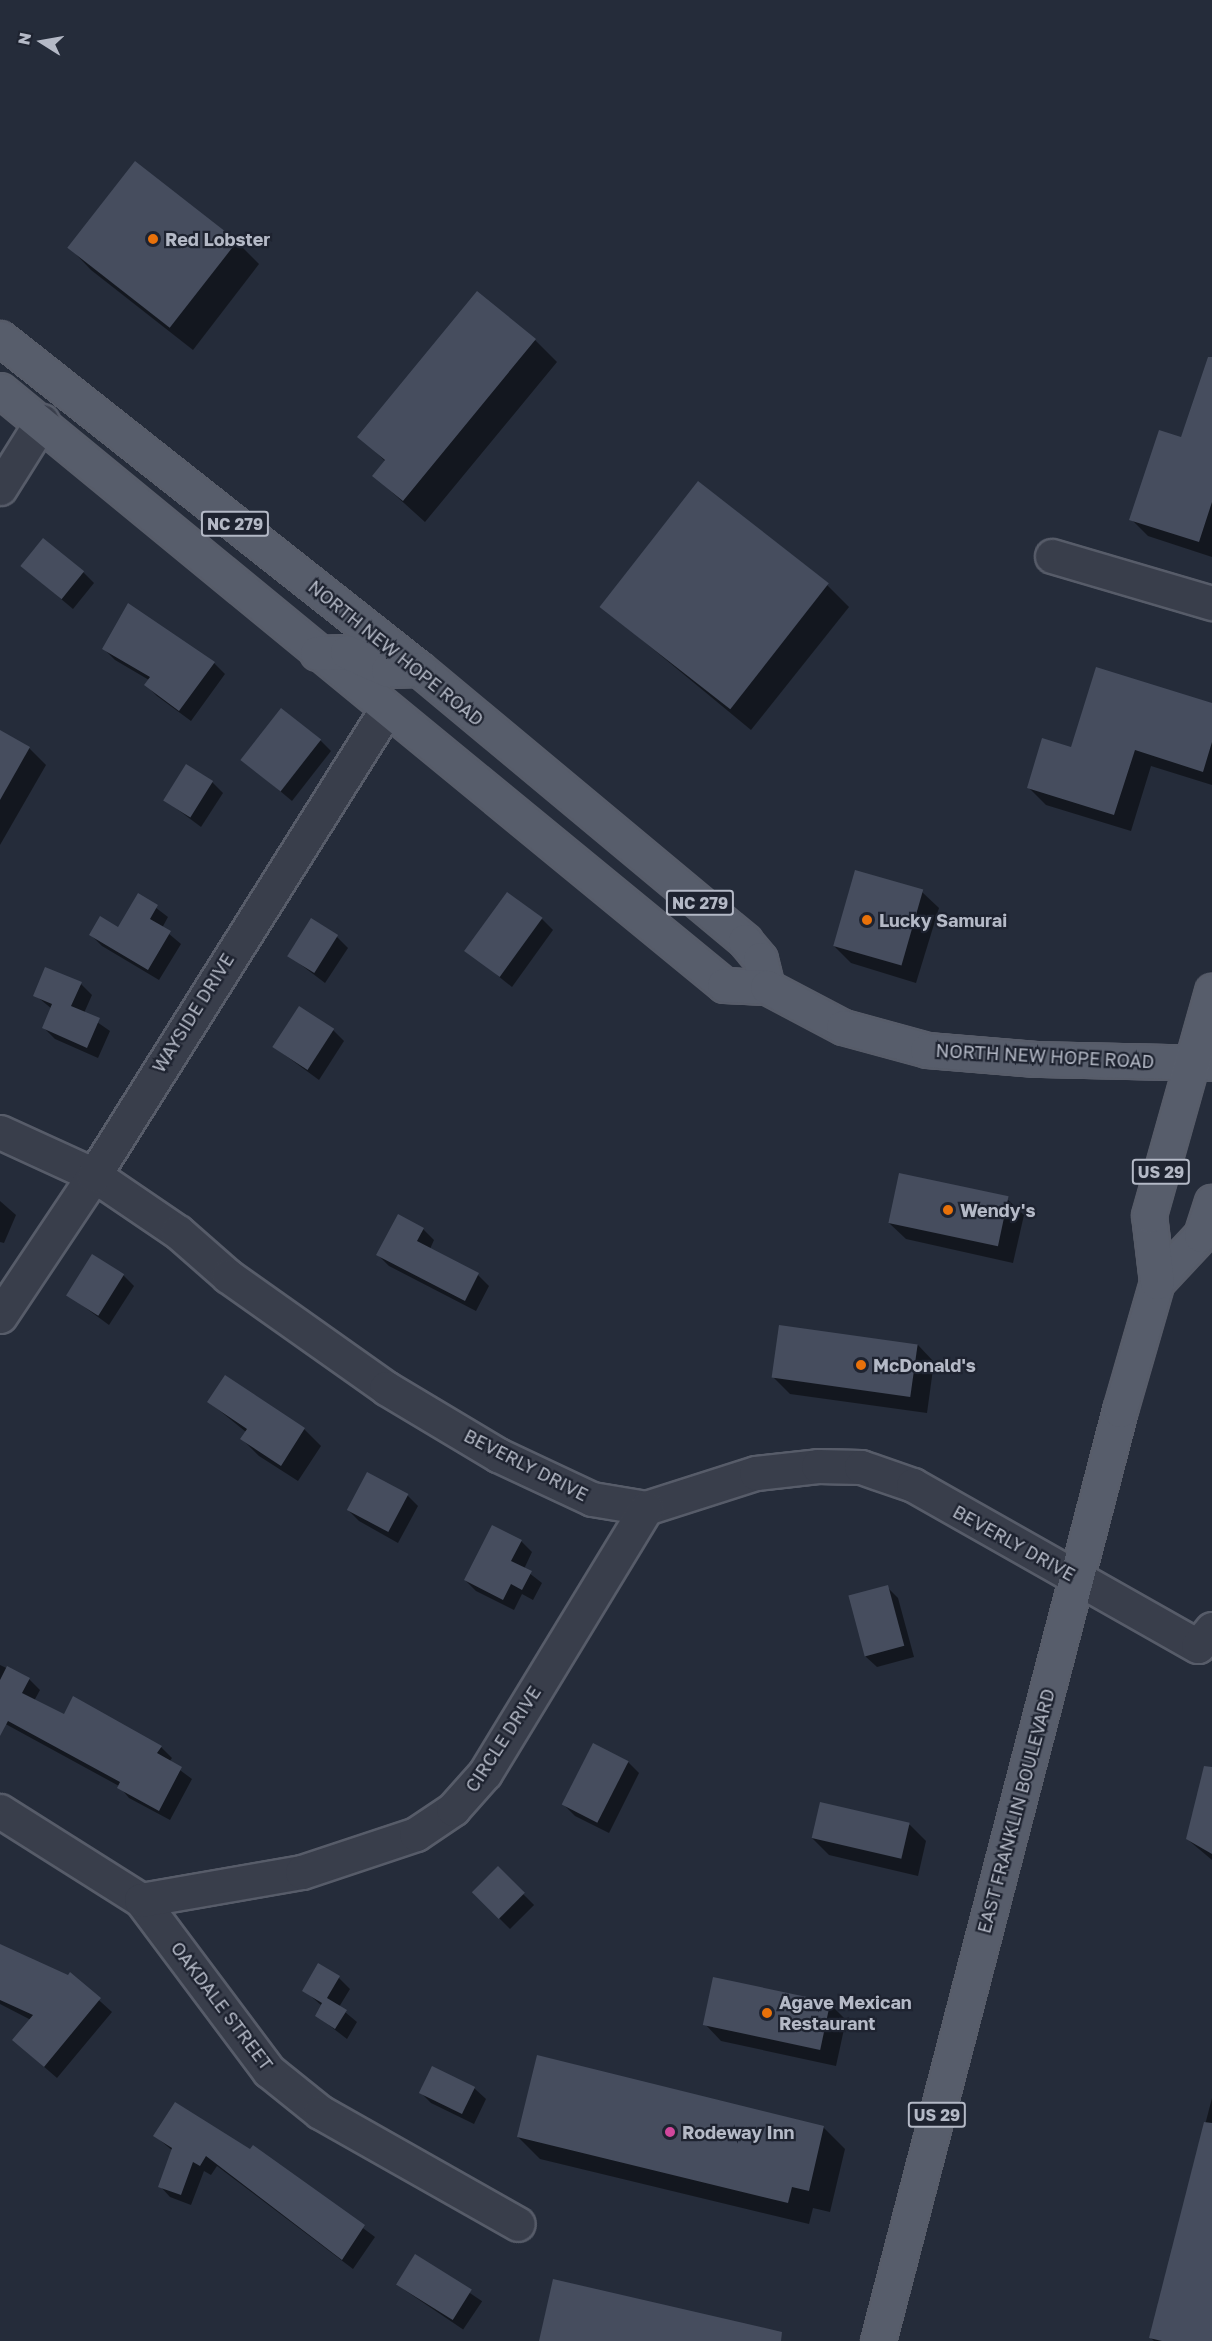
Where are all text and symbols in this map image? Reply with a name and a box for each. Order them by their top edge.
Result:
north arrow [12,12,72,72]
text: N [13,31,35,46]
place label: Red Lobster [165,228,270,250]
marker: Red Lobster [146,232,160,246]
road number: NC 279 [200,511,270,537]
street label: NORTH NEW HOPE ROAD [304,576,488,730]
road number: NC 279 [666,890,734,916]
place label: Lucky Samurai [879,909,1007,931]
marker: Lucky Samurai [860,913,874,927]
street label: WAYSIDE DRIVE [148,949,238,1077]
street label: NORTH NEW HOPE ROAD [935,1039,1155,1073]
road number: US 29 [1131,1159,1191,1185]
place label: Wendy's [960,1199,1035,1221]
marker: Wendy's [941,1203,955,1217]
place label: McDonald's [873,1354,976,1376]
marker: McDonald's [854,1358,868,1372]
street label: BEVERLY DRIVE [460,1424,592,1506]
street label: BEVERLY DRIVE [949,1501,1079,1585]
street label: CIRCLE DRIVE [461,1682,545,1796]
street label: EAST FRANKLIN BOULEVARD [973,1686,1059,1936]
street label: OAKDALE STREET [167,1937,277,2075]
place label: Agave Mexican Restaurant [779,1992,912,2034]
marker: Agave Mexican Restaurant [760,2006,774,2020]
road number: US 29 [907,2102,967,2128]
place label: Rodeway Inn [682,2121,794,2143]
marker: Rodeway Inn [663,2125,677,2139]

